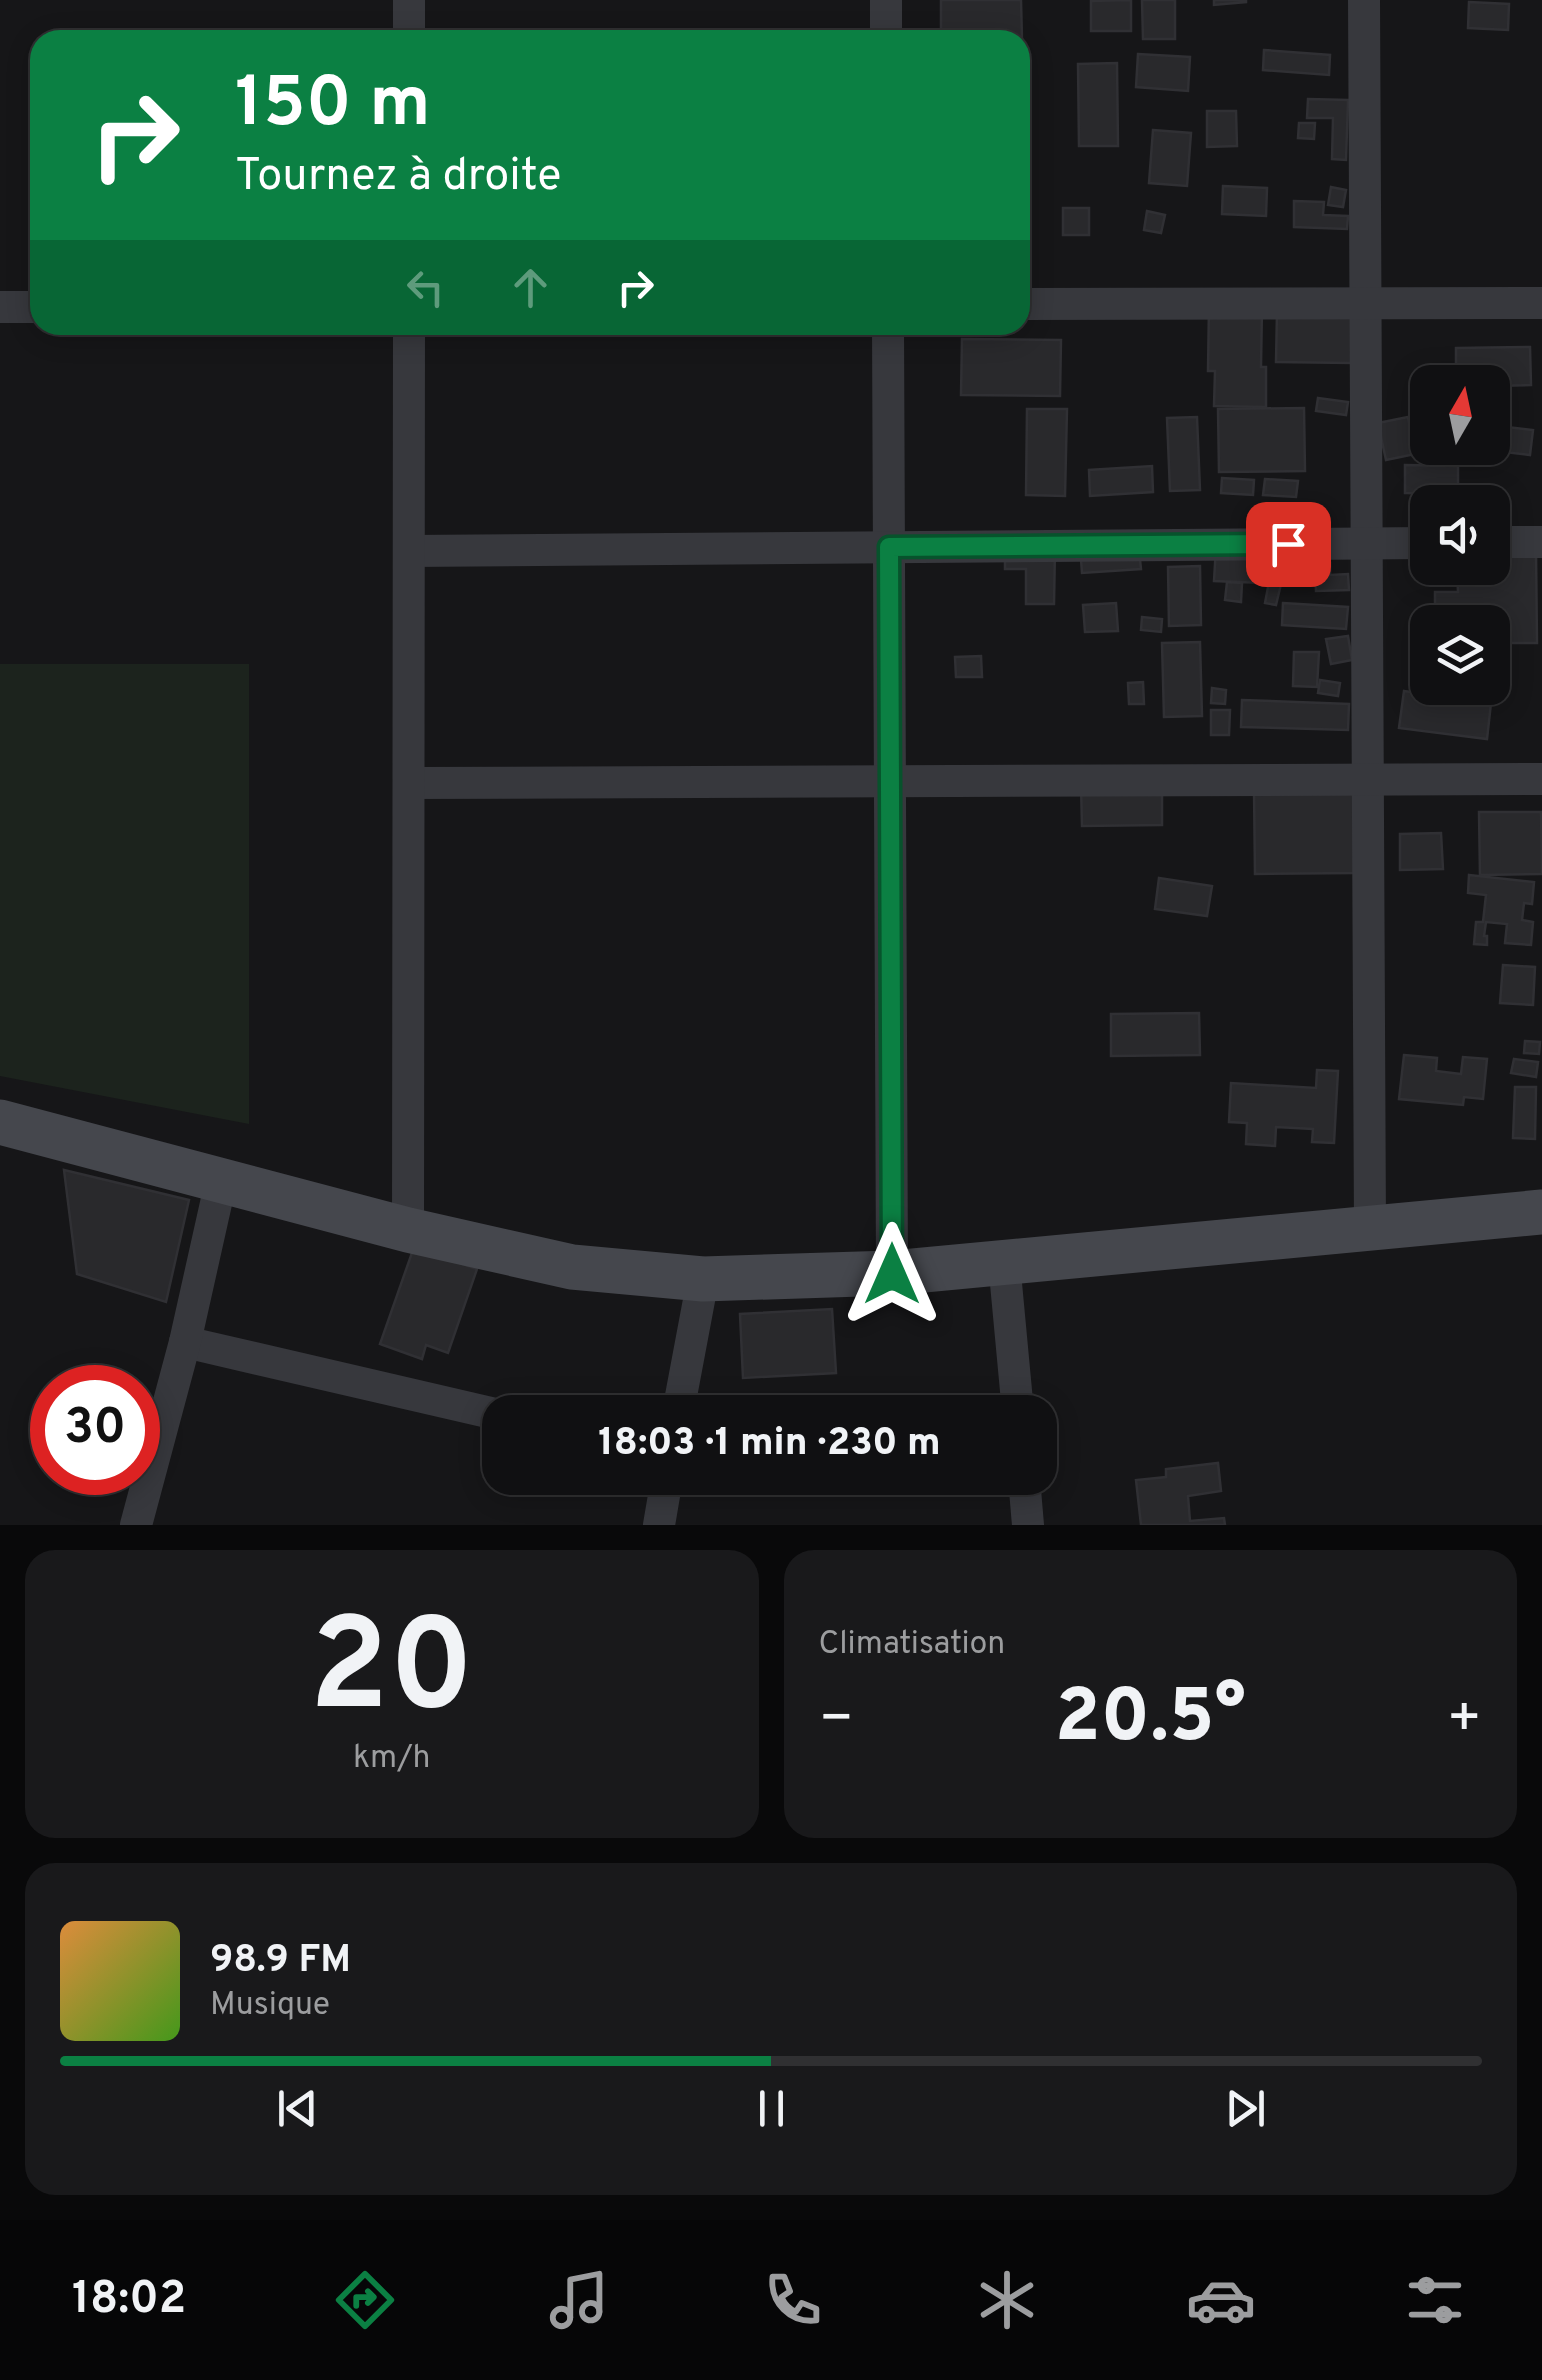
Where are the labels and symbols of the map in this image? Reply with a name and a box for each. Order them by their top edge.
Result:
north arrow [1410,365,1510,465]
pin [1246,502,1331,587]
position arrow [840,1222,944,1326]
speed limit sign: 30 [30,1365,160,1495]

